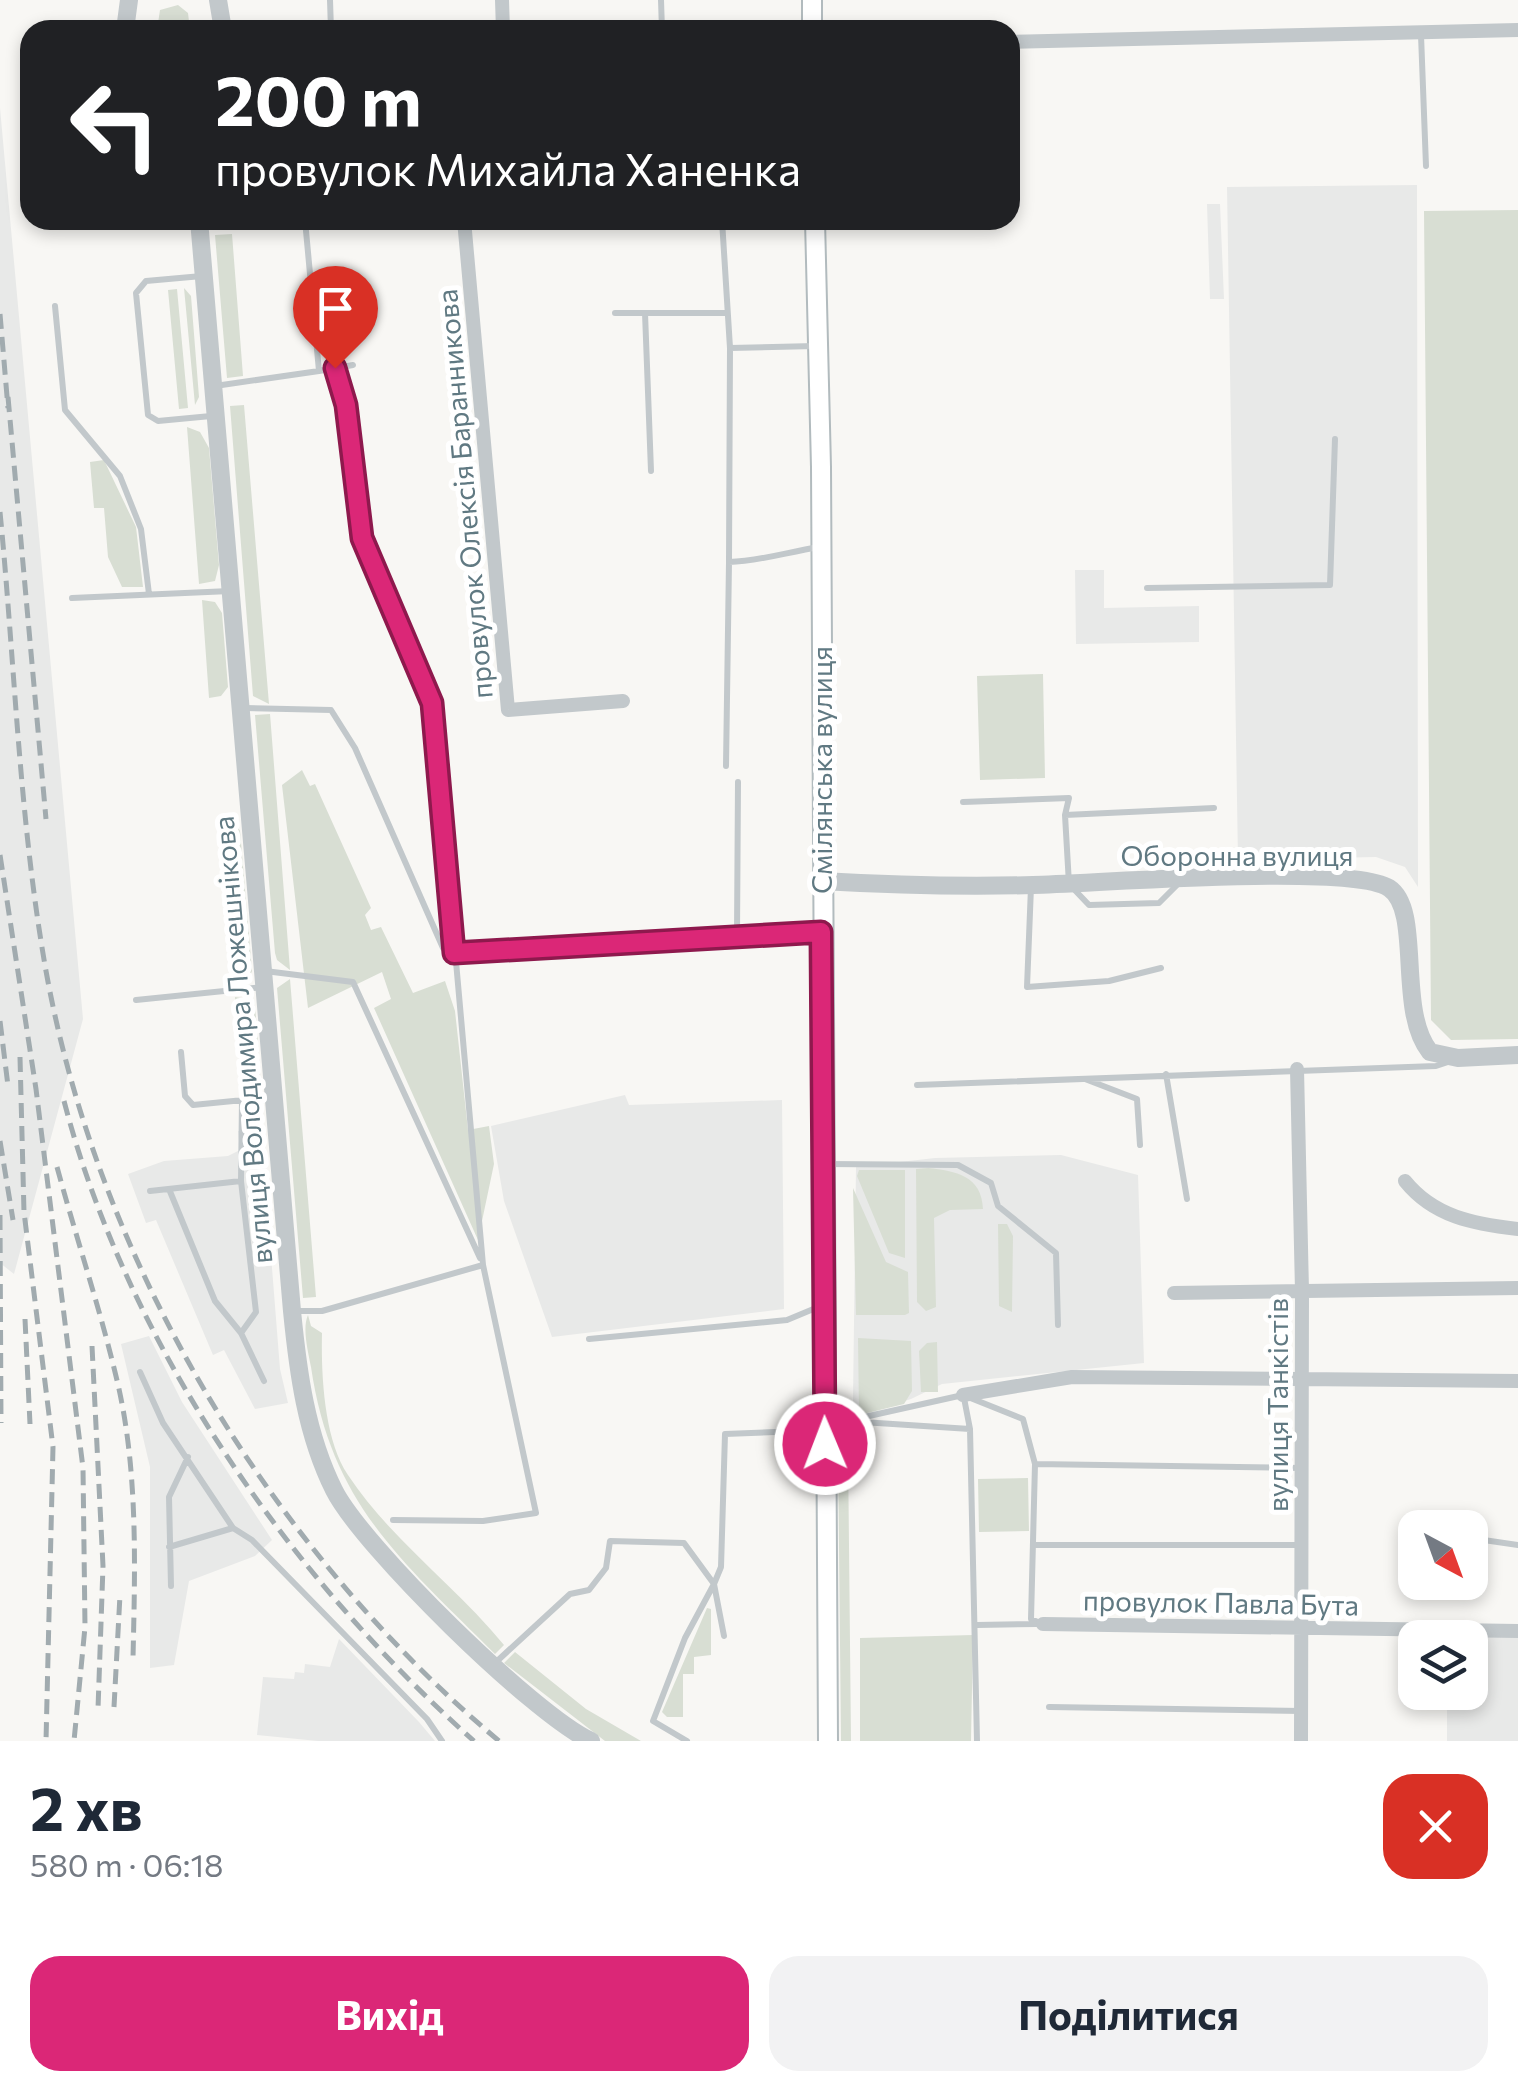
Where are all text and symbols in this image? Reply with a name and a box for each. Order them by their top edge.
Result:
text: 200 m [215,55,422,140]
icon: left [50,60,180,190]
text: провулок Михайла Ханенка [215,140,801,195]
pin [293,266,378,369]
icon: arrive [308,281,363,336]
street label: провулок Олексія Баранникова [429,288,499,700]
street label: Смілянська вулиця [804,646,838,894]
street label: вулиця Володимира Ложешнікова [205,815,279,1265]
street label: Оборонна вулиця [1120,838,1354,872]
street label: вулиця Танкістів [1260,1298,1294,1512]
position arrow [773,1392,877,1496]
north arrow [1398,1510,1488,1600]
map controls [1398,1510,1488,1710]
street label: провулок Павла Бута [1083,1583,1359,1621]
button: layers [1398,1620,1488,1710]
text: 2 хв [30,1770,142,1843]
button: close [1383,1774,1488,1879]
text: 580 m · 06:18 [30,1844,224,1884]
button: Вихід [30,1956,749,2071]
button: Поділитися [769,1956,1488,2071]

